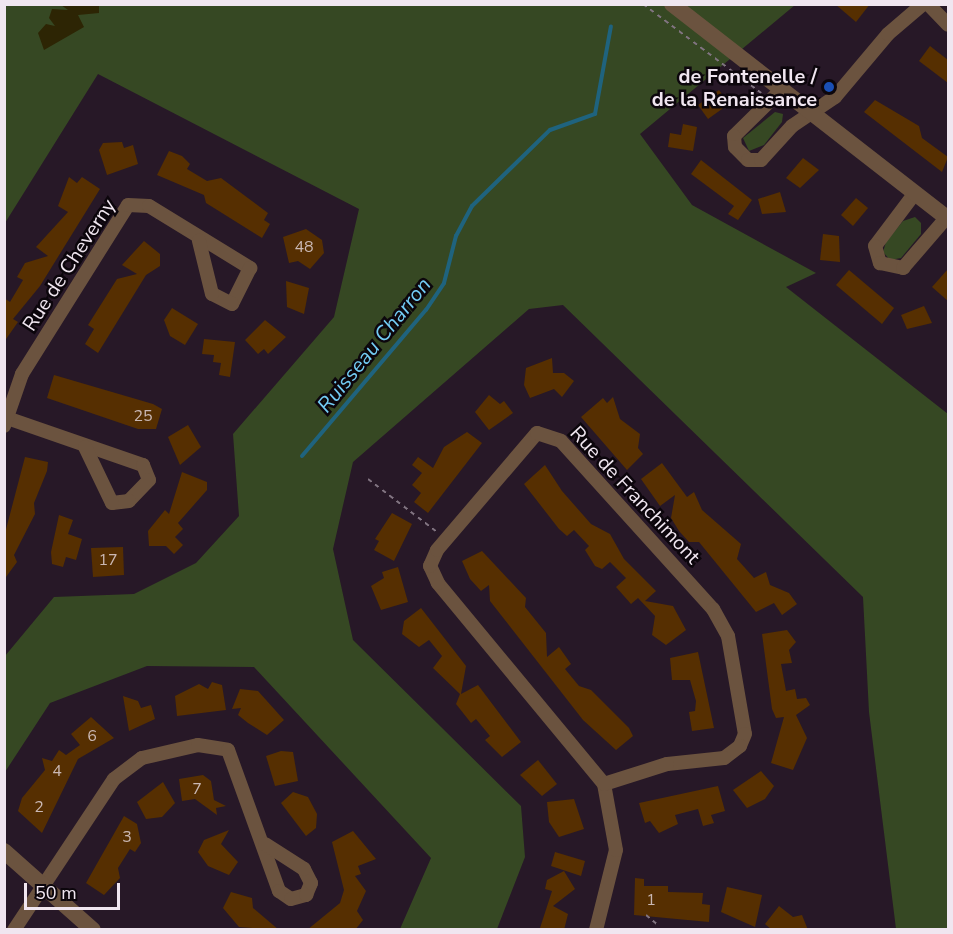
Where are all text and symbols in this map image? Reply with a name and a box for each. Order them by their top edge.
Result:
place label: de Fontenelle / de la Renaissance [652,64,817,111]
marker: de Fontenelle / de la Renaissance [822,80,836,94]
street label: Rue de Cheverny [17,194,121,336]
house number: 48 [294,237,314,257]
water label: Ruisseau Charron [312,273,436,417]
house number: 25 [133,406,153,426]
street label: Rue de Franchimont [565,421,705,569]
house number: 17 [98,550,118,570]
house number: 6 [87,726,97,746]
house number: 4 [52,761,62,781]
house number: 7 [192,779,202,799]
house number: 2 [34,797,44,817]
house number: 3 [122,827,132,847]
scale bar [27,871,123,909]
text: 50 m [35,881,77,905]
house number: 1 [646,890,656,910]

